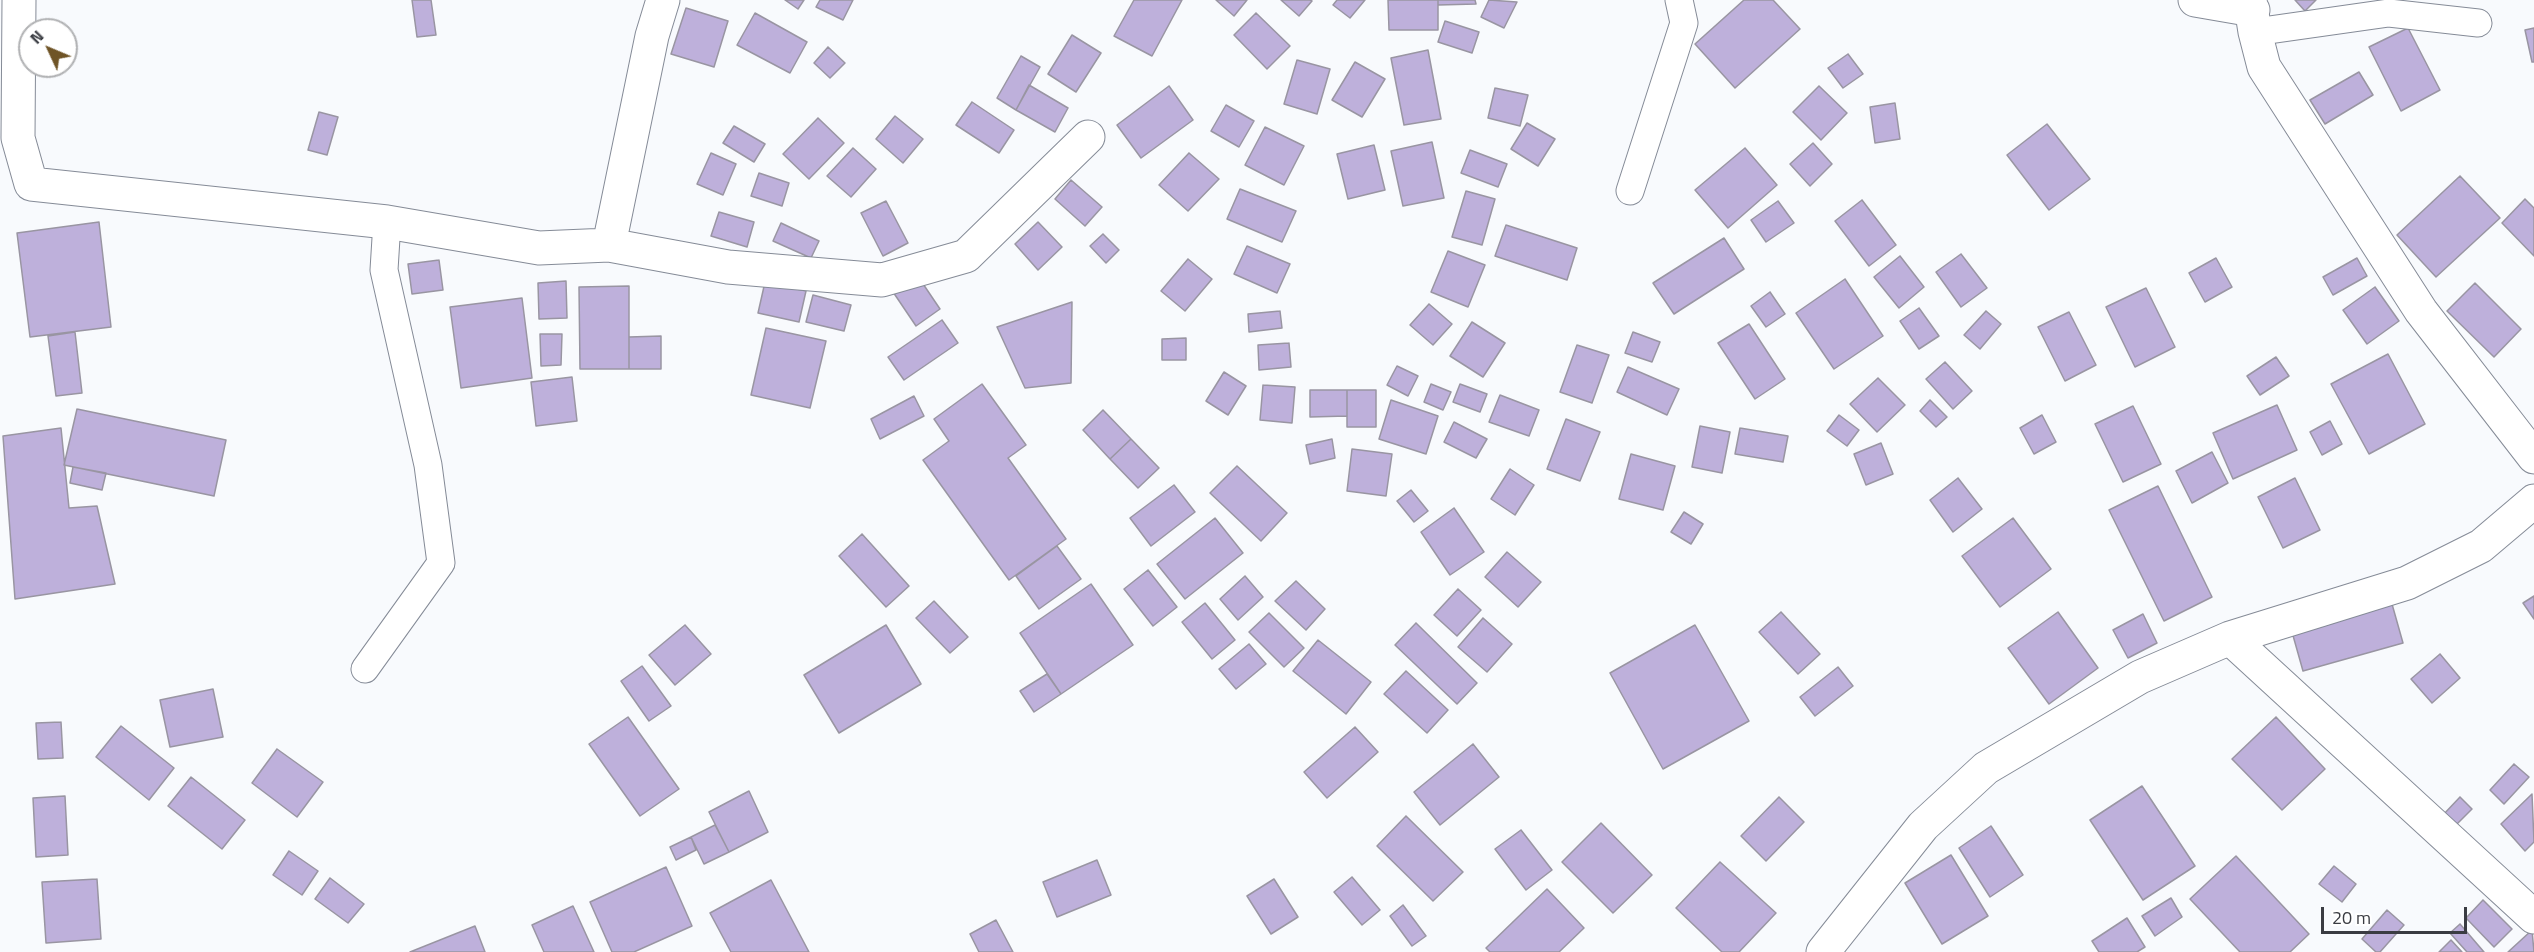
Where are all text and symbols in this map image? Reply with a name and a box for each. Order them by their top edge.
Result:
north arrow [18,18,78,78]
text: N [24,25,49,49]
scale bar [2324,895,2470,933]
text: 20 m [2332,904,2371,931]

